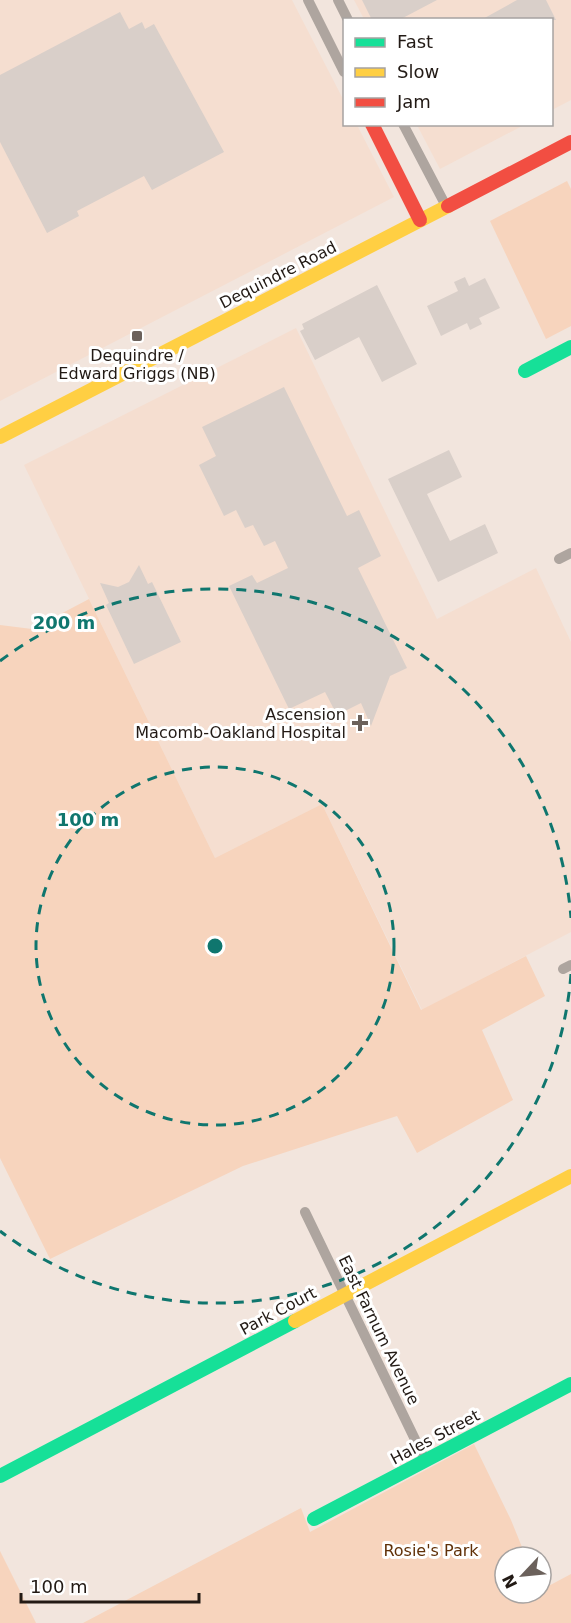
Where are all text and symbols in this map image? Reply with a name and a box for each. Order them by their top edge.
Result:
legend [343,18,553,126]
text: Fast [397,31,433,52]
text: Slow [397,61,439,82]
text: Jam [396,91,431,112]
street label: Dequindre Road [216,237,340,313]
marker: Dequindre / Edward Griggs (NB) [130,329,144,343]
place label: Dequindre / Edward Griggs (NB) [58,346,216,383]
text: 200 m [33,612,95,633]
place label: Ascension Macomb-Oakland Hospital [135,705,346,742]
marker: Ascension Macomb-Oakland Hospital [351,714,369,732]
text: 100 m [57,809,119,830]
centre of rings [205,936,225,956]
street label: East Farnum Avenue [335,1252,423,1408]
street label: Park Court [237,1283,319,1339]
street label: Hales Street [387,1406,483,1468]
park label: Rosie's Park [383,1541,479,1560]
north arrow [493,1545,553,1605]
scale bar [21,1566,200,1604]
text: N [498,1571,521,1592]
text: 100 m [30,1576,88,1597]

